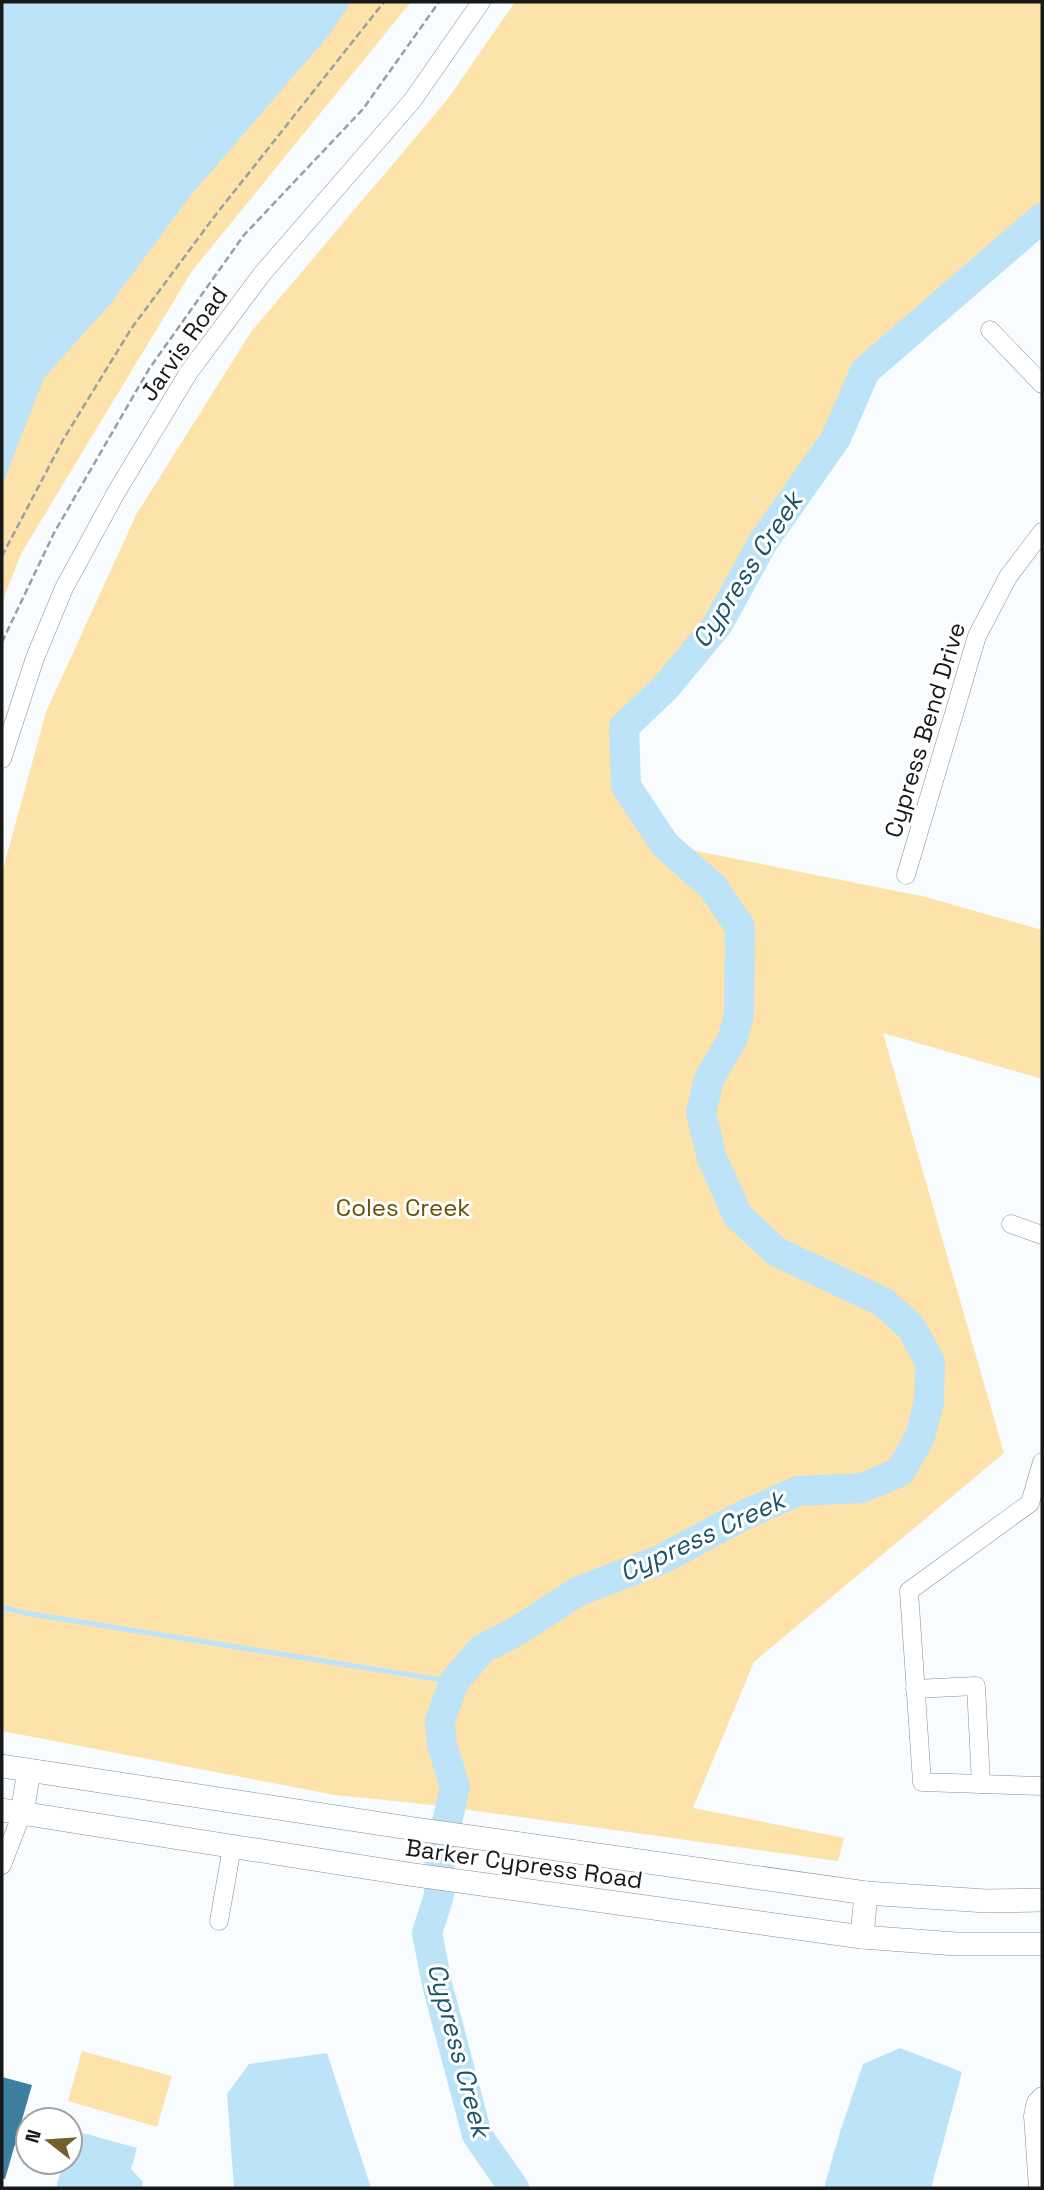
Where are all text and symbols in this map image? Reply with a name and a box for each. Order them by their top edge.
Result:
street label: Jarvis Road [133,280,234,407]
water label: Cypress Creek [684,483,812,654]
street label: Cypress Bend Drive [877,618,972,841]
park label: Coles Creek [336,1192,470,1223]
water label: Cypress Creek [614,1482,793,1589]
street label: Barker Cypress Road [403,1832,645,1895]
water label: Cypress Creek [419,1959,499,2144]
north arrow [14,2106,84,2176]
text: N [19,2126,47,2146]

